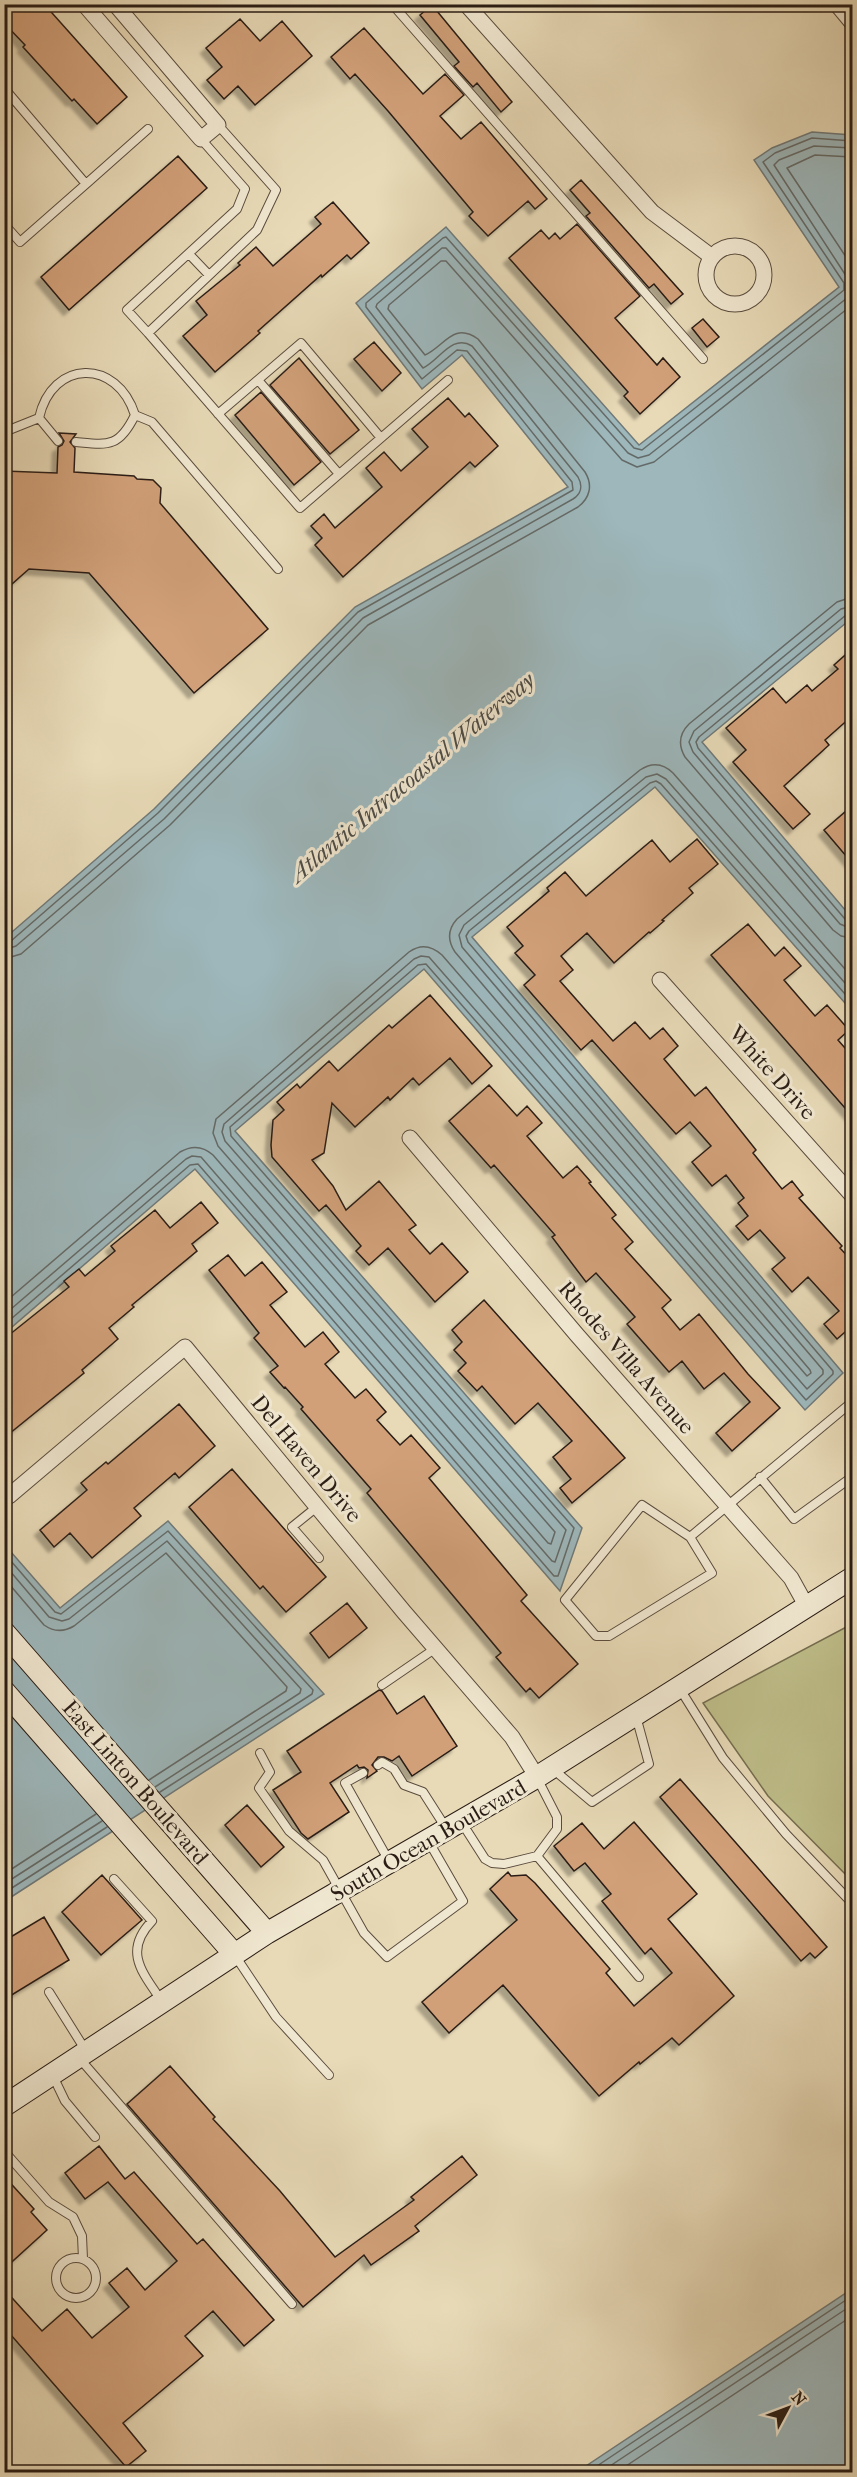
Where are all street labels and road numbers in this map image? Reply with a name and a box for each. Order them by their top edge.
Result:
street label: White Drive [723,1020,821,1125]
street label: Rhodes Villa Avenue [553,1276,700,1439]
street label: Del Haven Drive [245,1390,367,1528]
street label: East Linton Boulevard [57,1695,214,1871]
street label: South Ocean Boulevard [326,1774,532,1908]

